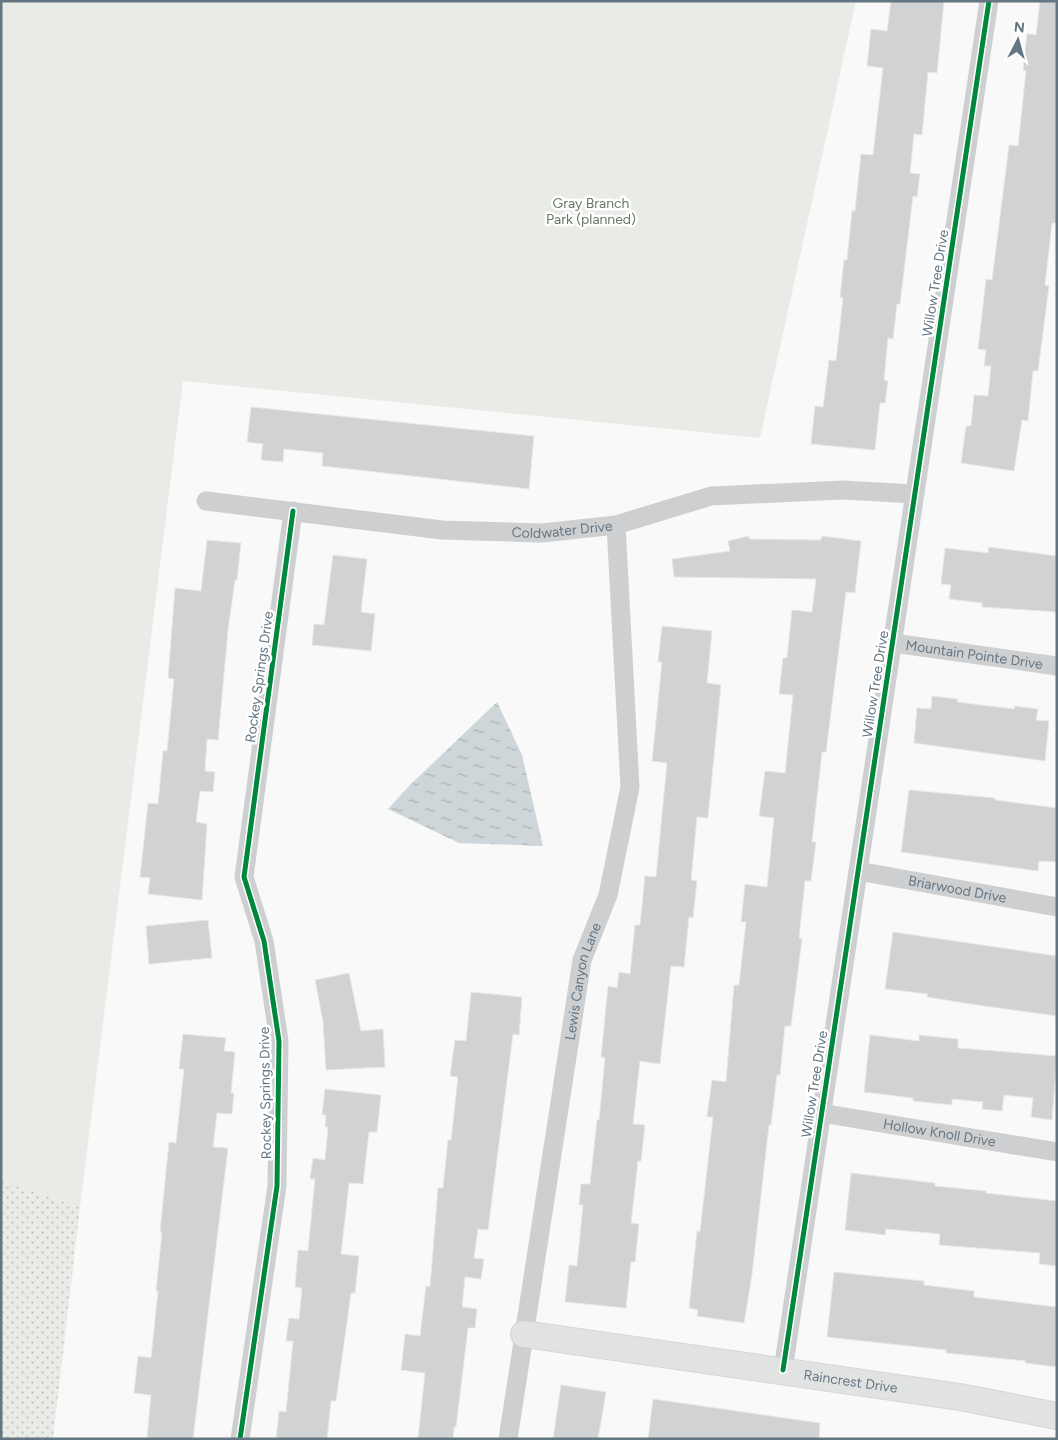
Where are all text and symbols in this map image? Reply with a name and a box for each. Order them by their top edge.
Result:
north arrow [993,15,1043,65]
text: N [1013,19,1026,37]
park label: Gray Branch Park (planned) [546,195,636,228]
street label: Willow Tree Drive [919,228,952,338]
street label: Coldwater Drive [511,517,614,542]
street label: Rockey Springs Drive [242,610,277,744]
street label: Willow Tree Drive [859,629,892,739]
street label: Mountain Pointe Drive [904,637,1044,673]
street label: Briarwood Drive [907,872,1008,907]
street label: Lewis Canyon Lane [562,920,605,1041]
street label: Rockey Springs Drive [256,1026,275,1159]
street label: Willow Tree Drive [798,1029,831,1139]
street label: Hollow Knoll Drive [882,1115,997,1151]
street label: Raincrest Drive [802,1367,899,1397]

